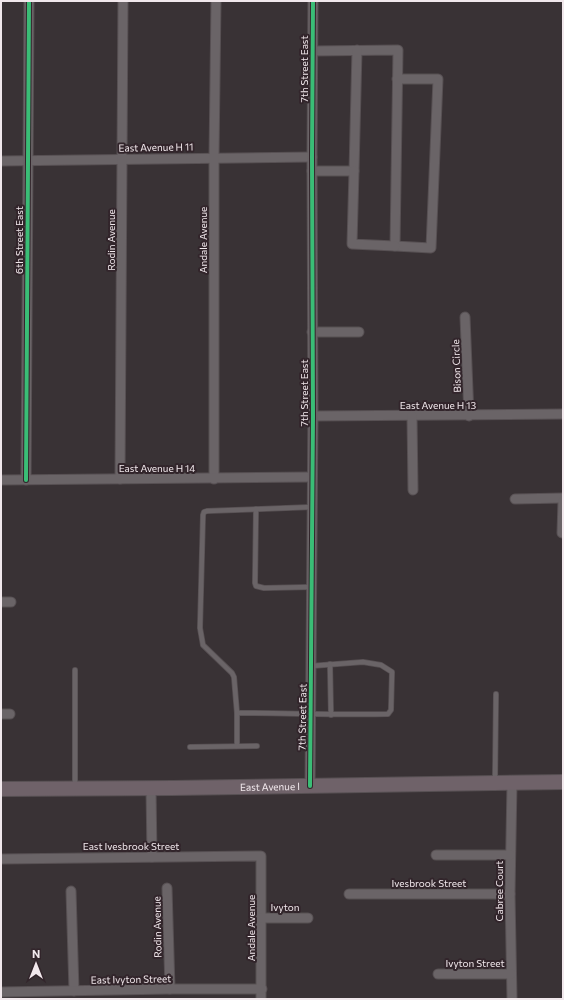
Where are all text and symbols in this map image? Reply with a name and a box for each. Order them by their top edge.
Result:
street label: 7th Street East [298,36,310,103]
street label: East Avenue H 11 [118,140,194,154]
street label: 6th Street East [13,206,25,274]
street label: Andale Avenue [197,207,209,273]
street label: Rodin Avenue [105,209,117,271]
street label: Bison Circle [449,339,463,393]
street label: 7th Street East [298,360,310,427]
street label: East Avenue H 13 [400,399,476,411]
street label: East Avenue H 14 [119,462,195,474]
street label: 7th Street East [295,683,309,751]
street label: East Avenue I [240,780,300,793]
street label: East Ivesbrook Street [83,840,179,852]
street label: Cabree Court [493,861,505,921]
street label: Ivesbrook Street [392,877,466,889]
street label: Andale Avenue [245,895,257,961]
street label: Rodin Avenue [150,896,164,958]
street label: Ivyton [271,901,299,913]
north arrow [16,944,56,984]
text: N [32,947,40,960]
street label: Ivyton Street [445,957,505,969]
street label: East Ivyton Street [91,972,171,986]

